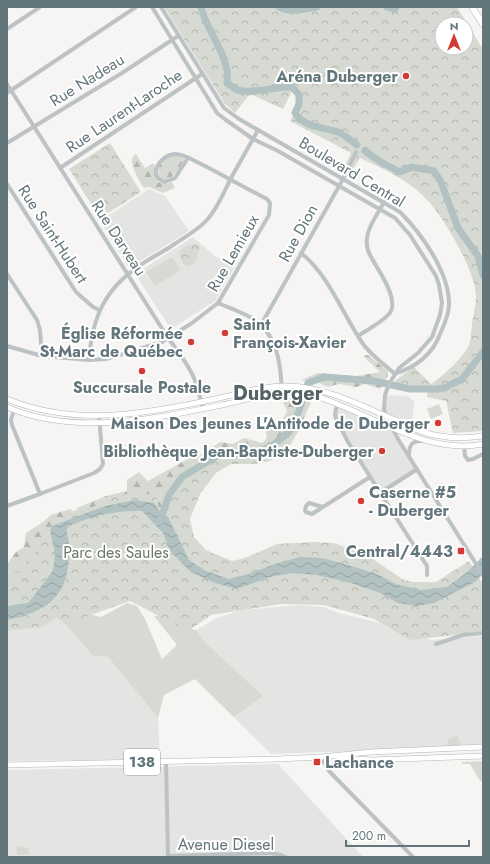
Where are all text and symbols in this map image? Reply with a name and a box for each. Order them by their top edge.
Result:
north arrow [434,16,474,56]
text: N [450,18,458,34]
street label: Rue Nadeau [45,48,129,112]
street label: Rue Laurent-Laroche [61,63,187,159]
place label: Aréna Duberger [275,65,398,88]
marker: Aréna Duberger [401,71,411,81]
street label: Boulevard Central [295,131,409,213]
street label: Rue Saint-Hubert [13,180,94,288]
street label: Rue Darveau [86,196,152,280]
street label: Rue Dion [273,200,323,266]
street label: Rue Lemieux [202,210,265,296]
place label: Saint François-Xavier [233,313,347,354]
place label: Église Réformée St-Marc de Québec [39,322,183,363]
marker: Saint François-Xavier [220,328,230,338]
marker: Église Réformée St-Marc de Québec [186,337,196,347]
marker: Succursale Postale [137,366,147,376]
place label: Succursale Postale [73,376,211,399]
district label: Duberger [233,379,324,408]
place label: Maison Des Jeunes L'Antitode de Duberger [111,412,430,435]
marker: Maison Des Jeunes L'Antitode de Duberger [433,418,443,428]
place label: Bibliothèque Jean-Baptiste-Duberger [103,440,374,463]
marker: Bibliothèque Jean-Baptiste-Duberger [377,446,387,456]
place label: Caserne #5 - Duberger [369,481,456,522]
marker: Caserne #5 - Duberger [356,496,366,506]
place label: Central/4443 [346,540,453,563]
park label: Parc des Saules [63,541,169,564]
marker: Central/4443 [456,546,466,556]
road number: 138 [124,749,160,775]
place label: Lachance [325,751,394,774]
marker: Lachance [312,757,322,767]
scale bar [346,822,469,848]
text: 200 m [352,827,386,845]
street label: Avenue Diesel [178,833,274,856]

